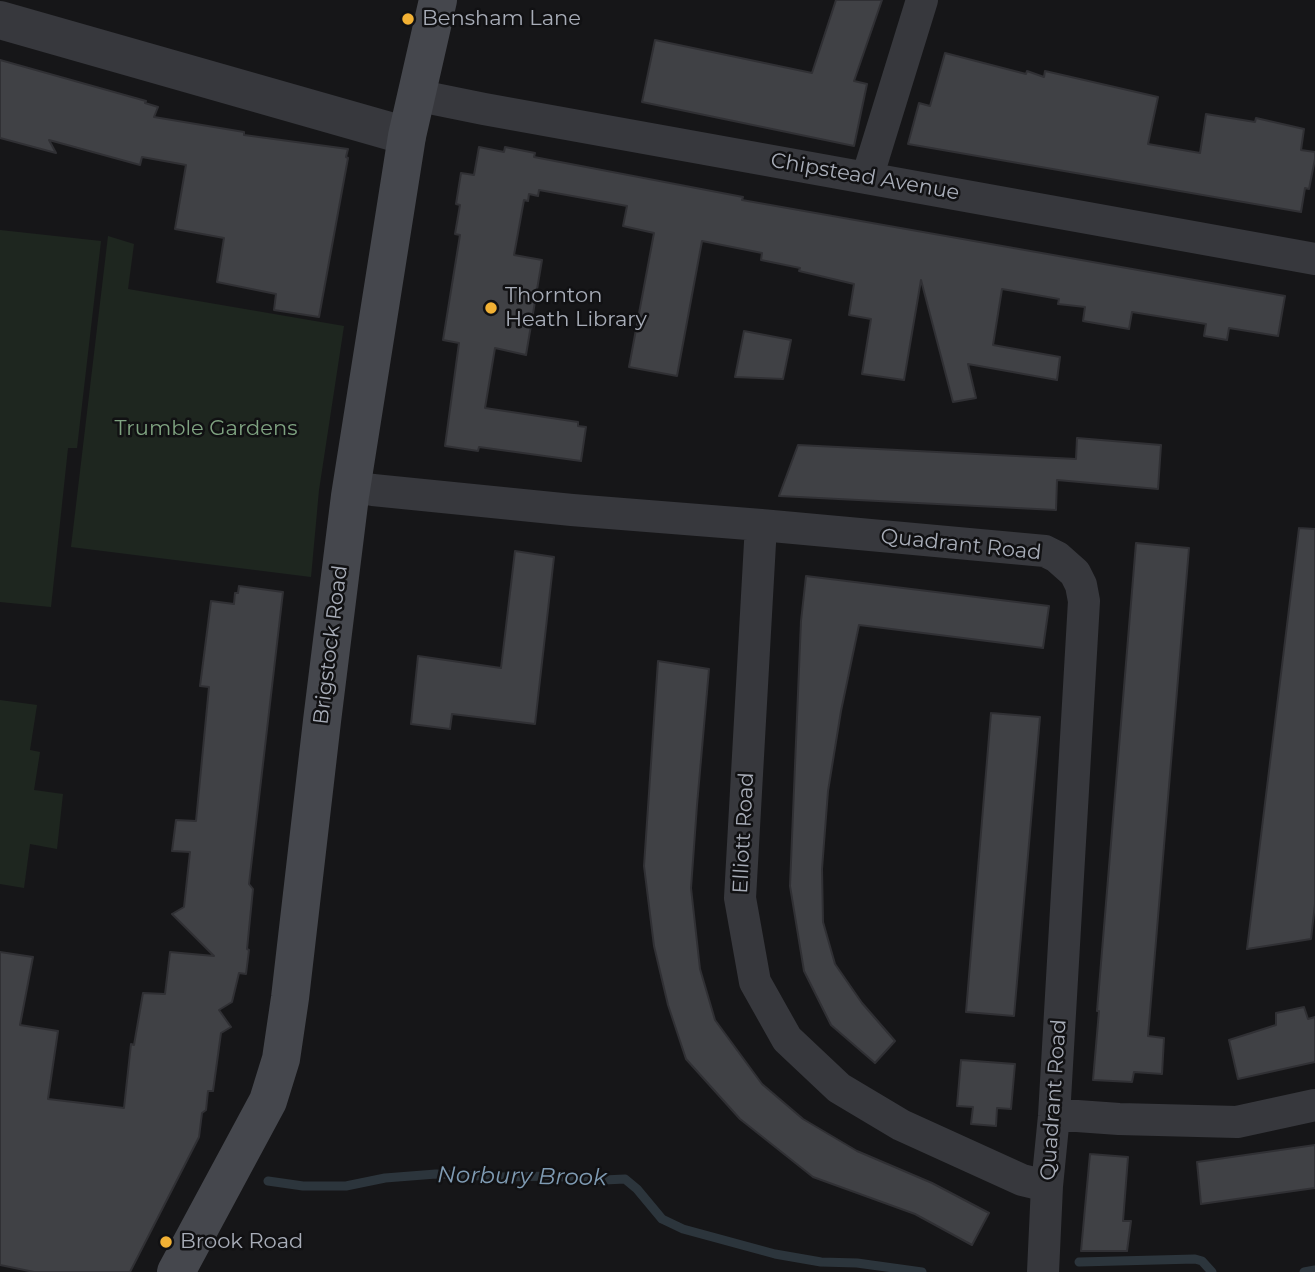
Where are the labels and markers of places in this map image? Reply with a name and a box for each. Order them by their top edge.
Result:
place label: Bensham Lane [422,6,581,32]
marker: Bensham Lane [400,11,416,27]
place label: Thornton Heath Library [505,283,647,333]
marker: Thornton Heath Library [483,300,499,316]
place label: Brook Road [180,1229,303,1255]
marker: Brook Road [158,1234,174,1250]

